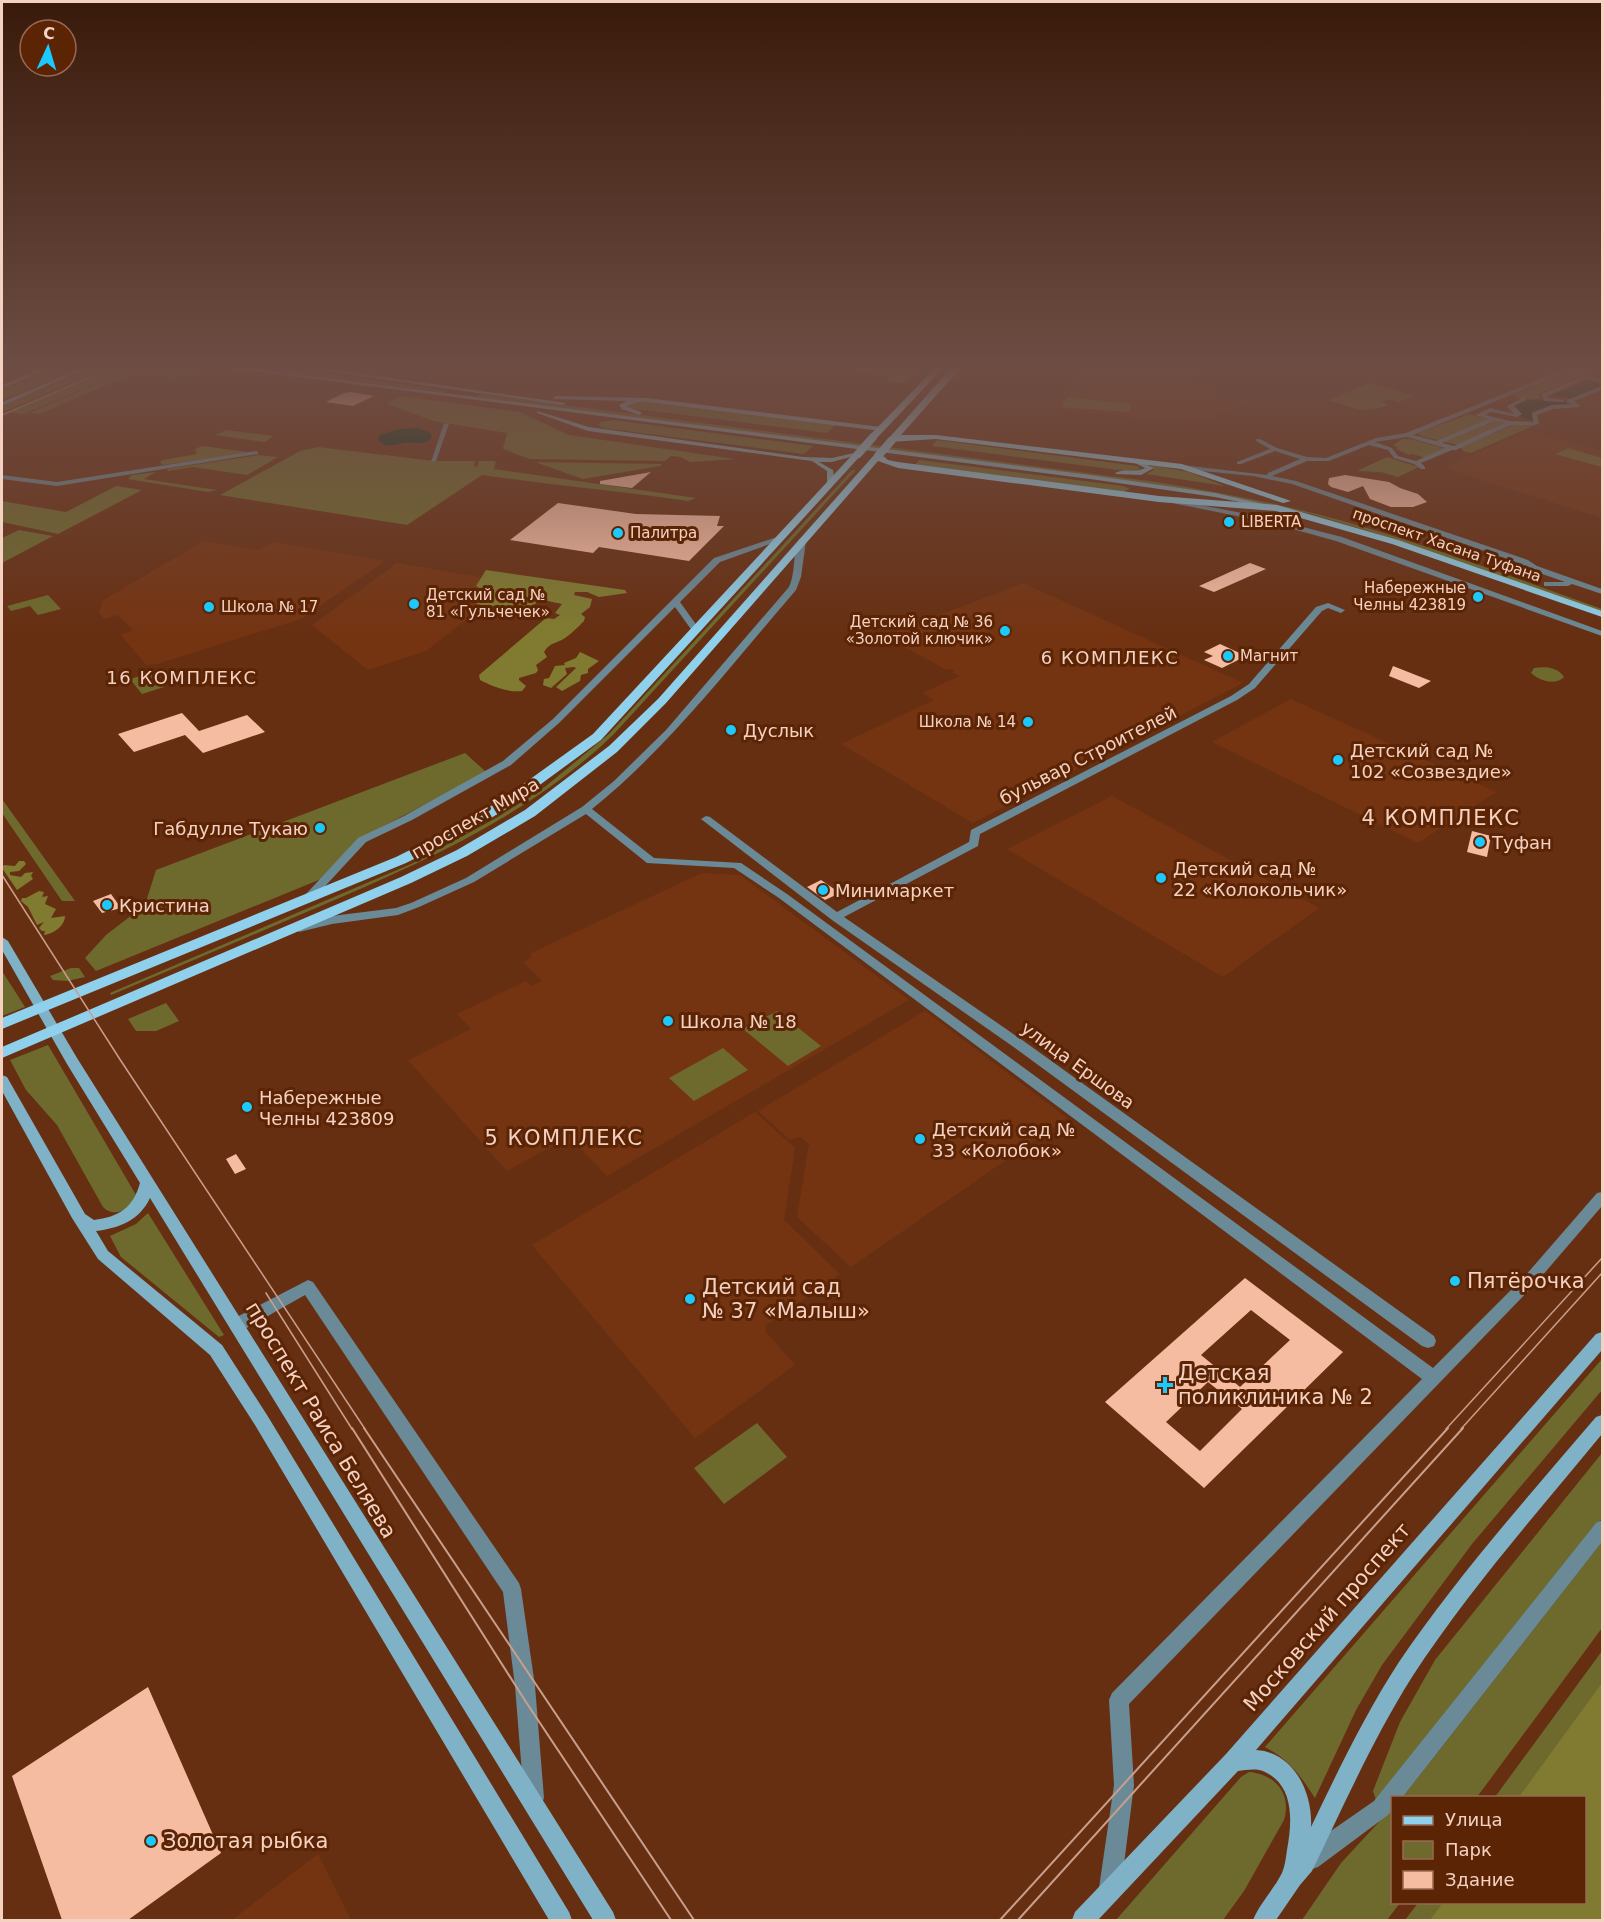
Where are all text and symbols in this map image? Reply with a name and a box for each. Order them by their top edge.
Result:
north arrow [18,18,78,78]
text: С [42,24,56,43]
street label: проспект Хасана Туфана [1350,504,1544,586]
place label: LIBERTA [1241,513,1302,531]
marker: LIBERTA [1222,515,1236,529]
place label: Палитра [630,524,697,542]
marker: Палитра [611,526,625,540]
place label: Набережные Челны 423819 [1353,579,1466,614]
place label: Детский сад № 81 «Гульчечек» [426,586,550,621]
marker: Набережные Челны 423819 [1471,590,1485,604]
marker: Детский сад № 81 «Гульчечек» [407,597,421,611]
place label: Школа № 17 [221,598,318,616]
marker: Школа № 17 [202,600,216,614]
place label: Детский сад № 36 «Золотой ключик» [846,613,993,648]
marker: Детский сад № 36 «Золотой ключик» [998,624,1012,638]
district label: 6 КОМПЛЕКС [1041,647,1179,668]
place label: Магнит [1240,647,1299,665]
marker: Магнит [1221,649,1235,663]
district label: 16 КОМПЛЕКС [106,667,258,688]
street label: бульвар Строителей [996,701,1180,809]
place label: Школа № 14 [919,713,1016,731]
marker: Школа № 14 [1021,715,1035,729]
place label: Дуслык [743,720,814,741]
marker: Дуслык [724,723,738,737]
place label: Детский сад № 102 «Созвездие» [1350,740,1512,782]
marker: Детский сад № 102 «Созвездие» [1331,753,1345,767]
street label: проспект Мира [408,773,542,863]
district label: 4 КОМПЛЕКС [1361,806,1521,830]
place label: Габдулле Тукаю [153,818,308,839]
marker: Габдулле Тукаю [313,821,327,835]
place label: Туфан [1491,832,1552,853]
marker: Туфан [1473,835,1487,849]
place label: Детский сад № 22 «Колокольчик» [1173,858,1347,900]
marker: Детский сад № 22 «Колокольчик» [1154,871,1168,885]
place label: Минимаркет [835,880,954,901]
marker: Минимаркет [816,883,830,897]
place label: Кристина [119,895,210,916]
marker: Кристина [100,898,114,912]
place label: Школа № 18 [680,1011,797,1032]
marker: Школа № 18 [661,1014,675,1028]
street label: улица Ершова [1017,1017,1139,1113]
place label: Набережные Челны 423809 [259,1087,394,1129]
marker: Набережные Челны 423809 [240,1100,254,1114]
place label: Детский сад № 33 «Колобок» [932,1119,1075,1161]
district label: 5 КОМПЛЕКС [484,1126,644,1150]
marker: Детский сад № 33 «Колобок» [913,1132,927,1146]
place label: Пятёрочка [1467,1269,1585,1293]
marker: Пятёрочка [1448,1274,1462,1288]
place label: Детский сад № 37 «Малыш» [702,1275,870,1323]
marker: Детский сад № 37 «Малыш» [683,1292,697,1306]
street label: проспект Раиса Беляева [241,1297,401,1543]
place label: Детская поликлиника № 2 [1178,1361,1373,1409]
marker: Детская поликлиника № 2 [1156,1376,1174,1394]
street label: Московский проспект [1239,1518,1415,1716]
legend [1391,1796,1586,1904]
text: Улица [1445,1809,1502,1830]
place label: Золотая рыбка [163,1829,328,1853]
marker: Золотая рыбка [144,1834,158,1848]
text: Парк [1445,1839,1492,1860]
text: Здание [1445,1869,1515,1890]

